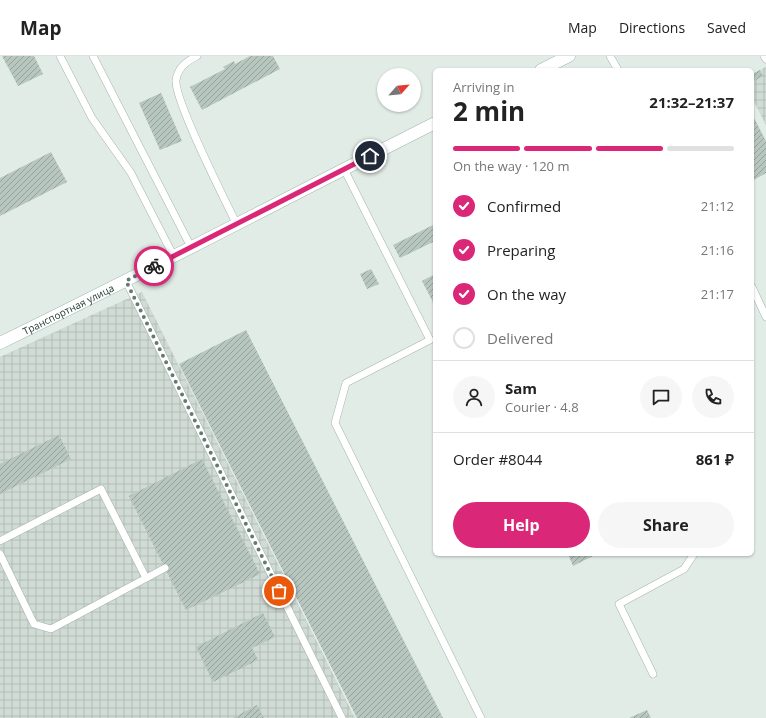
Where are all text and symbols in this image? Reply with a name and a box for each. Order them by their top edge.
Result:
text: Map [20,15,61,41]
text: Map [568,18,597,37]
text: Directions [619,18,685,37]
text: Saved [707,18,746,37]
north arrow [377,68,421,112]
map controls [377,68,421,112]
text: Arriving in [453,78,515,96]
text: 21:32–21:37 [649,92,734,112]
text: 2 min [453,93,525,129]
pin [353,139,387,173]
icon: home [359,145,381,167]
text: On the way · 120 m [453,157,569,175]
icon: check [453,195,475,217]
text: Confirmed [487,196,561,216]
text: 21:12 [701,197,734,215]
icon: check [453,239,475,261]
text: Preparing [487,240,555,260]
text: 21:16 [701,241,734,259]
courier [134,246,174,286]
icon: bike [143,255,165,277]
street label: Транспортная улица [20,281,116,338]
icon: check [453,283,475,305]
text: On the way [487,284,566,304]
text: 21:17 [701,285,734,303]
text: Delivered [487,328,554,348]
button: person [453,376,495,418]
button: chat [640,376,682,418]
button: phone [692,376,734,418]
text: Sam [505,378,537,398]
text: Courier · 4.8 [505,398,579,416]
text: Order #8044 [453,449,542,469]
text: 861 ₽ [696,449,734,469]
button: Help [453,502,590,548]
button: Share [598,502,734,548]
pin [262,574,296,608]
icon: bag [268,580,290,602]

